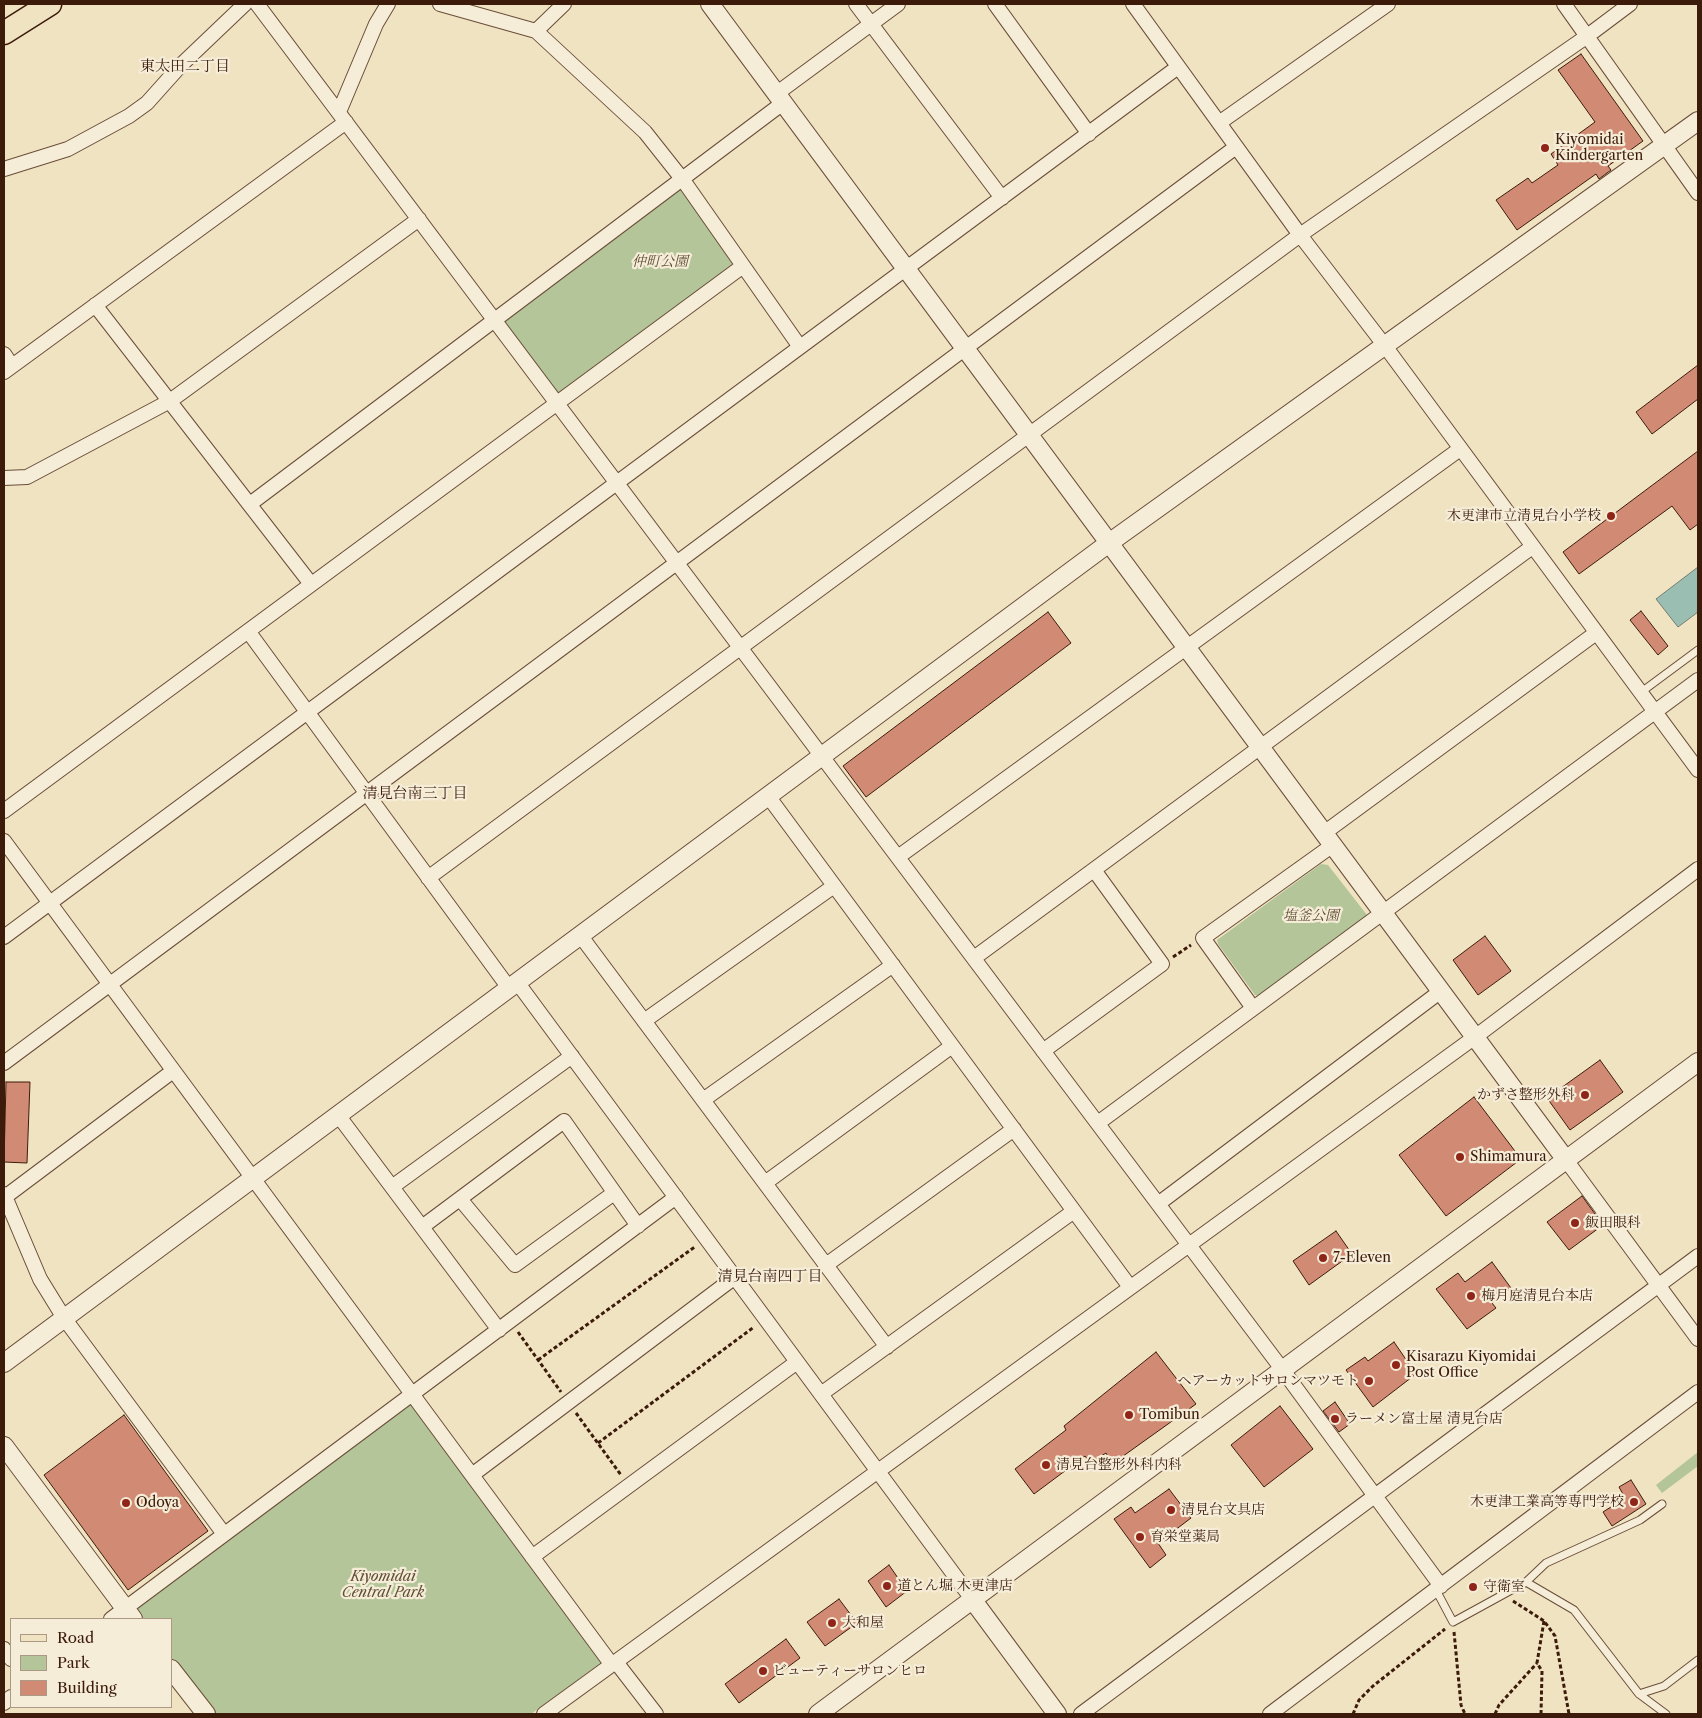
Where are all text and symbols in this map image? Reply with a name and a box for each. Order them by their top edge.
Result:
district label: 東太田二丁目 [140,58,230,76]
place label: Kiyomidai Kindergarten [1555,132,1643,164]
marker: Kiyomidai Kindergarten [1539,142,1551,154]
park label: 仲町公園 [632,254,688,270]
place label: 木更津市立清見台小学校 [1447,508,1601,524]
marker: 木更津市立清見台小学校 [1605,510,1617,522]
district label: 清見台南三丁目 [363,785,467,803]
park label: 塩釜公園 [1283,908,1339,924]
place label: かずさ整形外科 [1477,1087,1575,1103]
marker: かずさ整形外科 [1579,1089,1591,1101]
place label: Shimamura [1470,1149,1547,1165]
marker: Shimamura [1454,1151,1466,1163]
place label: 飯田眼科 [1585,1215,1641,1231]
marker: 飯田眼科 [1569,1217,1581,1229]
place label: 7-Eleven [1333,1250,1391,1266]
marker: 7-Eleven [1317,1252,1329,1264]
district label: 清見台南四丁目 [718,1268,822,1286]
place label: 梅月庭清見台本店 [1481,1288,1593,1304]
marker: 梅月庭清見台本店 [1465,1290,1477,1302]
place label: Kisarazu Kiyomidai Post Office [1406,1349,1536,1381]
marker: Kisarazu Kiyomidai Post Office [1390,1359,1402,1371]
place label: ヘアーカットサロンマツモト [1177,1373,1359,1389]
marker: ヘアーカットサロンマツモト [1363,1375,1375,1387]
place label: Tomibun [1139,1407,1200,1423]
marker: Tomibun [1123,1409,1135,1421]
place label: ラーメン富士屋 清見台店 [1345,1411,1503,1427]
marker: ラーメン富士屋 清見台店 [1329,1413,1341,1425]
place label: 清見台整形外科内科 [1056,1457,1182,1473]
marker: 清見台整形外科内科 [1040,1459,1052,1471]
place label: 木更津工業高等専門学校 [1470,1494,1624,1510]
place label: Odoya [136,1495,179,1511]
marker: 木更津工業高等専門学校 [1628,1496,1640,1508]
marker: Odoya [120,1497,132,1509]
place label: 清見台文具店 [1181,1502,1265,1518]
marker: 清見台文具店 [1165,1504,1177,1516]
place label: 育栄堂薬局 [1150,1529,1220,1545]
marker: 育栄堂薬局 [1134,1531,1146,1543]
park label: Kiyomidai Central Park [342,1569,424,1601]
place label: 道とん堀 木更津店 [897,1578,1013,1594]
place label: 守衛室 [1483,1579,1525,1595]
marker: 道とん堀 木更津店 [881,1580,893,1592]
marker: 守衛室 [1467,1581,1479,1593]
place label: 大和屋 [842,1615,884,1631]
marker: 大和屋 [826,1617,838,1629]
legend [10,1618,172,1708]
text: Road [57,1628,94,1647]
text: Park [57,1653,90,1672]
place label: ビューティーサロンヒロ [773,1663,927,1679]
marker: ビューティーサロンヒロ [757,1665,769,1677]
text: Building [57,1678,117,1697]

